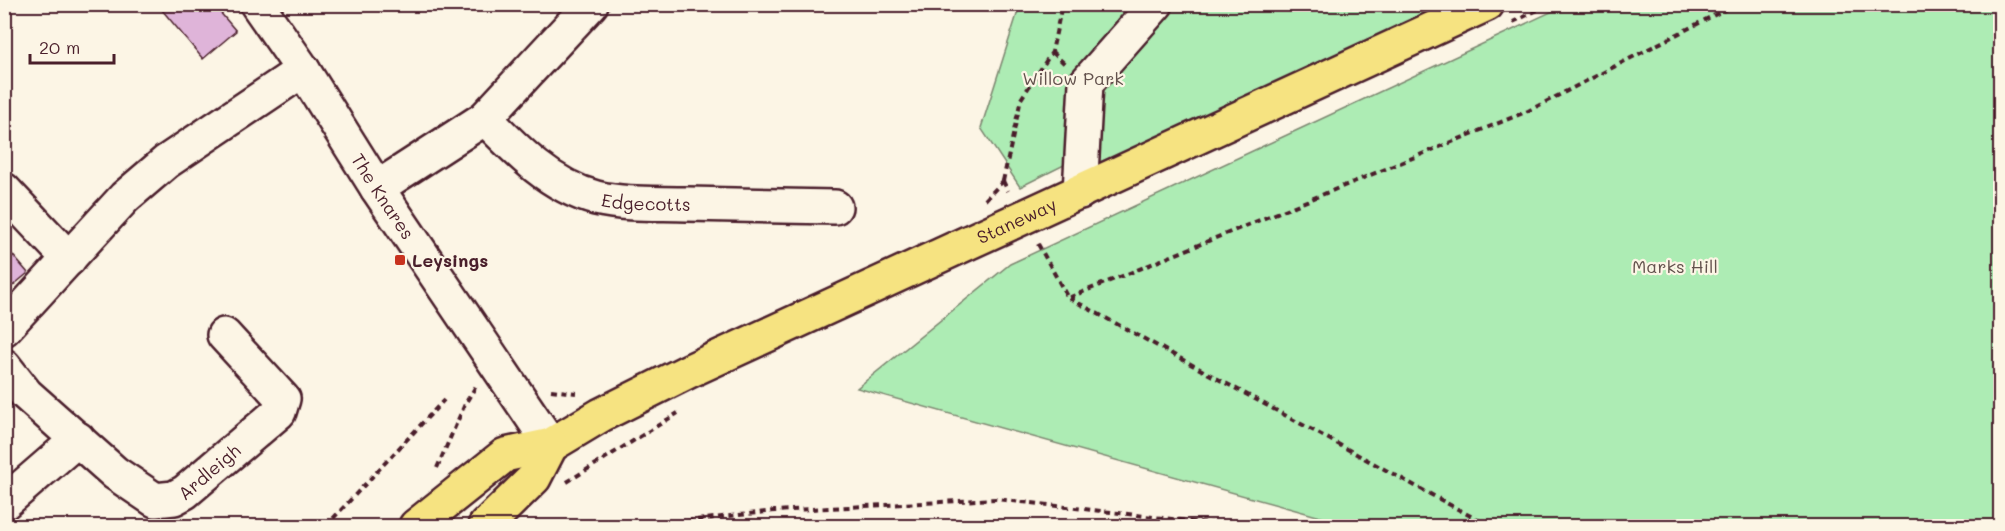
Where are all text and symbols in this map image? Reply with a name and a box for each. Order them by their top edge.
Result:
scale bar [30,27,114,65]
text: 20 m [39,35,80,59]
park label: Willow Park [1022,66,1124,90]
street label: The Knares [346,149,420,244]
street label: Edgecotts [600,187,691,216]
street label: Staneway [973,192,1060,249]
place label: Leysings [412,248,488,272]
marker: Leysings [393,253,407,267]
park label: Marks Hill [1632,254,1718,278]
street label: Ardleigh [173,438,245,505]

